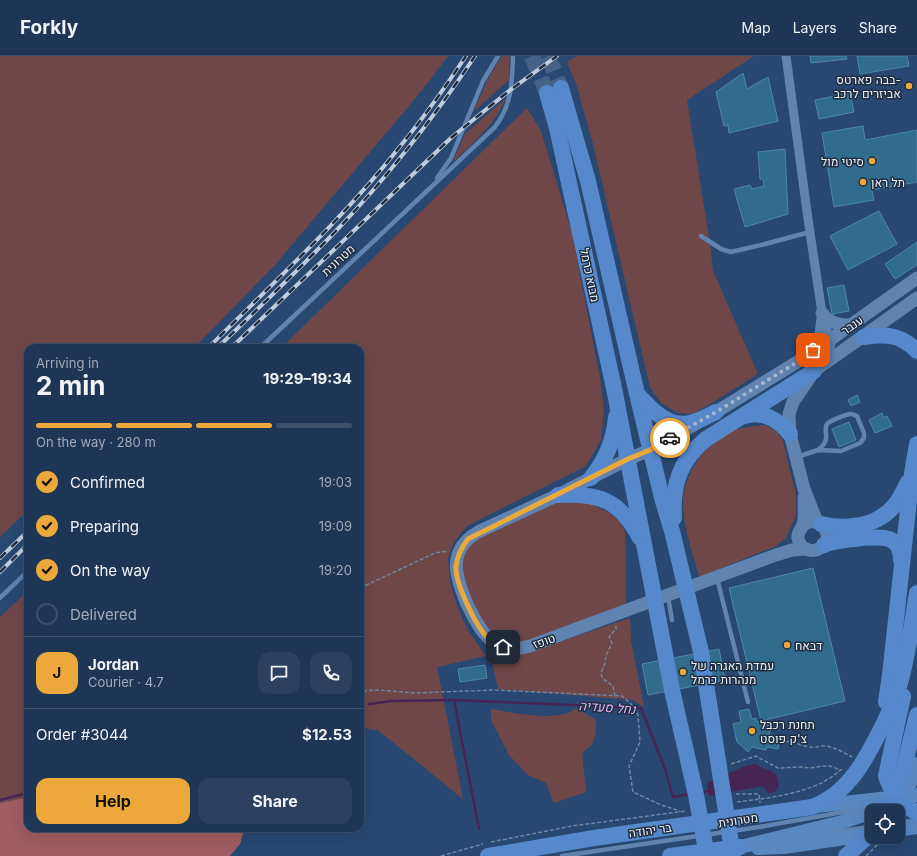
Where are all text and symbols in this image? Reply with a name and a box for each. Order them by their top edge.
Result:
text: Forkly [20,16,78,39]
text: Map [742,19,771,36]
text: Layers [793,19,837,36]
text: Share [859,19,897,36]
place label: בבה פארטס- אביזרים לרכב [834,72,901,101]
marker: בבה פארטס- אביזרים לרכב [904,81,914,91]
place label: סיטי מול [821,154,864,169]
marker: סיטי מול [867,156,877,166]
place label: תל ראן [871,175,905,190]
marker: תל ראן [858,177,868,187]
street label: מטרונית [318,241,358,279]
street label: מבוא כרמל [577,247,603,303]
street label: ענבר [838,312,866,338]
pin [796,333,830,367]
icon: bag [802,339,824,361]
text: Arriving in [36,355,99,371]
text: 19:29–19:34 [263,369,352,388]
text: 2 min [36,370,106,401]
courier [650,418,690,458]
icon: car [659,427,681,449]
text: On the way · 280 m [36,434,156,450]
icon: check [36,471,58,493]
text: Confirmed [70,473,145,492]
text: 19:03 [319,474,352,490]
icon: check [36,515,58,537]
text: Preparing [70,517,139,536]
text: 19:09 [319,518,352,534]
icon: check [36,559,58,581]
text: On the way [70,561,150,580]
text: 19:20 [319,562,352,578]
text: Delivered [70,605,137,624]
pin [486,630,520,664]
street label: טופז [531,630,557,652]
icon: home [492,636,514,658]
place label: דבאח [795,638,823,653]
marker: דבאח [782,640,792,650]
button: chat [258,652,300,694]
button: phone [310,652,352,694]
text: Jordan [88,655,139,674]
place label: עמדת האגרה של מנהרות כרמל [691,658,774,687]
text: J [53,663,61,682]
marker: עמדת האגרה של מנהרות כרמל [678,667,688,677]
text: Courier · 4.7 [88,674,164,690]
water label: נחל סעדיה [578,697,637,717]
place label: תחנת רכבל צ'ק פוסט [760,717,815,746]
text: Order #3044 [36,725,128,744]
text: $12.53 [302,725,352,744]
marker: תחנת רכבל צ'ק פוסט [747,726,757,736]
button: Help [36,778,190,824]
button: Share [198,778,352,824]
map controls [865,804,905,844]
button: locate [865,804,905,844]
street label: מטרונית [717,809,759,831]
street label: בר יהודה [628,819,673,840]

